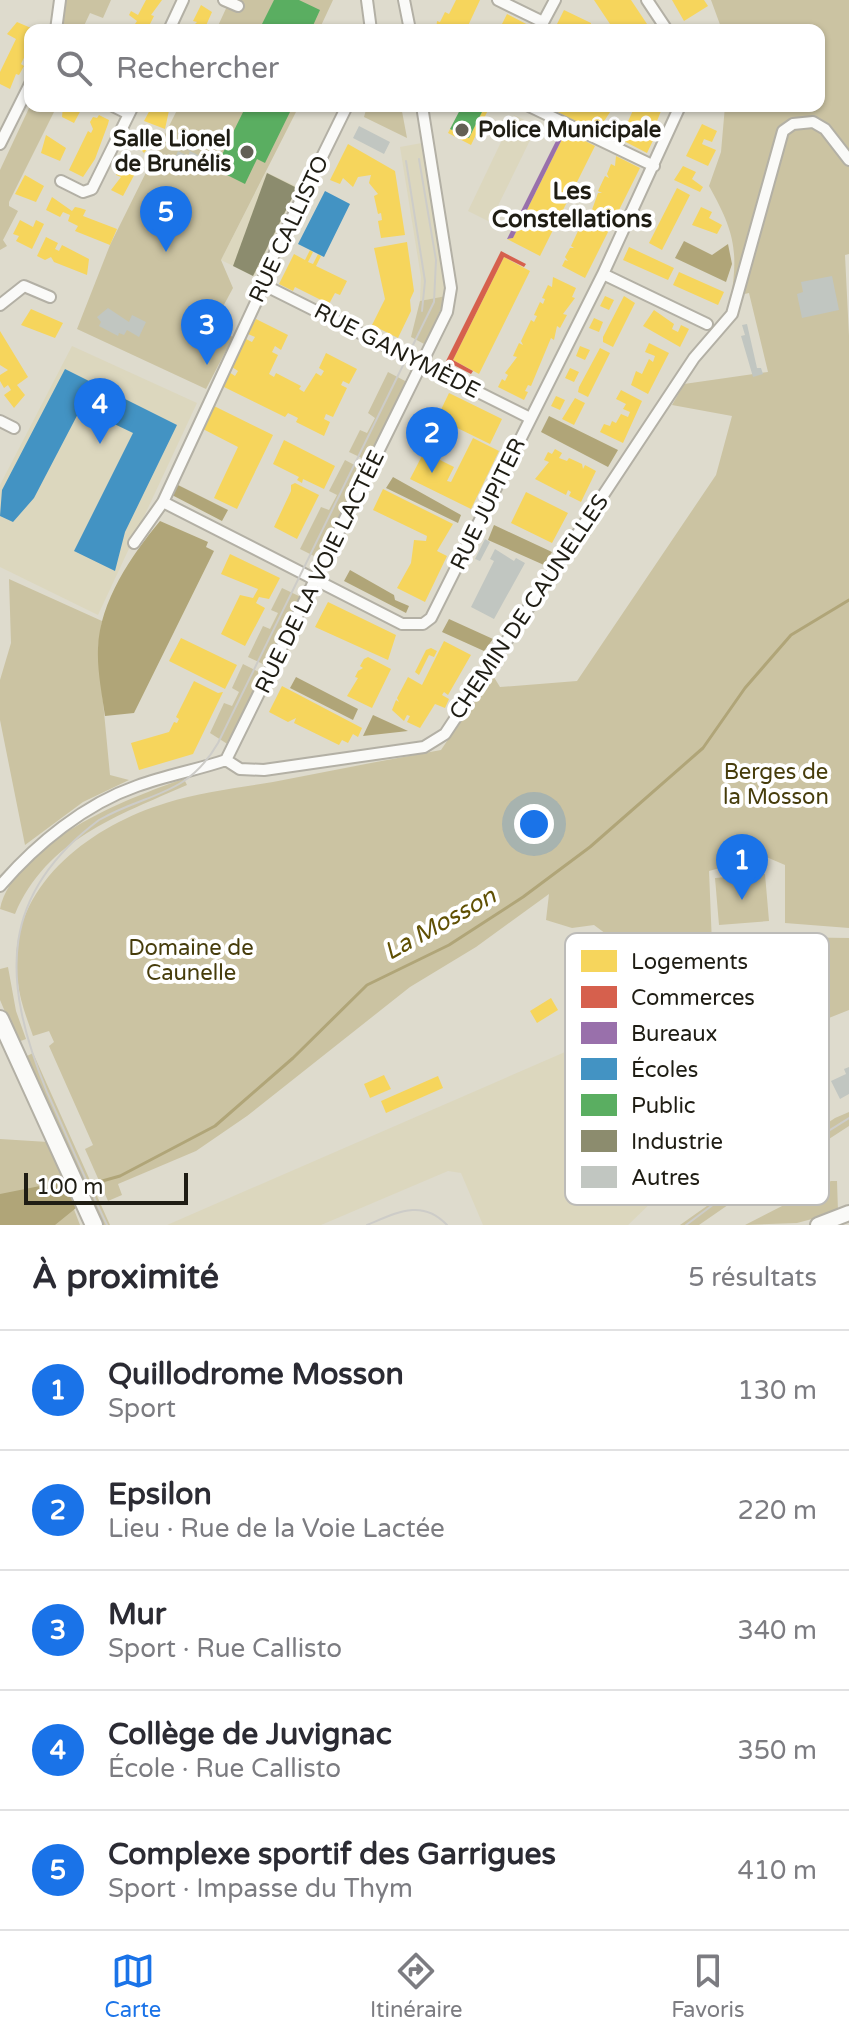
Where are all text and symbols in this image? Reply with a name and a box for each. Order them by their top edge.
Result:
search box [24,24,825,112]
icon: search [52,46,96,90]
text: Rechercher [116,50,279,87]
place label: Police Municipale [478,117,661,143]
marker: Police Municipale [453,121,471,139]
place label: Salle Lionel de Brunélis [113,126,231,177]
marker: Salle Lionel de Brunélis [238,143,256,161]
street label: RUE CALLISTO [244,152,334,306]
district label: Les Constellations [492,177,652,234]
pin: 5 [140,186,192,252]
street label: RUE GANYMÈDE [310,297,485,404]
pin: 3 [181,299,233,365]
pin: 4 [74,378,126,444]
pin: 2 [406,407,458,473]
street label: RUE JUPITER [445,434,531,574]
street label: RUE DE LA VOIE LACTÉE [249,446,390,698]
street label: CHEMIN DE CAUNELLES [444,490,614,724]
park label: Berges de la Mosson [723,759,829,810]
your location [514,804,554,844]
pin: 1 [716,834,768,900]
water label: La Mosson [379,881,502,967]
legend [565,933,829,1205]
park label: Domaine de Caunelle [128,935,254,986]
text: Logements [631,949,748,975]
text: Commerces [631,985,755,1011]
text: Bureaux [631,1021,717,1047]
text: Écoles [631,1056,698,1083]
text: Public [631,1093,696,1119]
text: Industrie [631,1129,723,1155]
text: Autres [631,1165,700,1191]
scale bar [24,1169,188,1205]
text: 100 m [36,1174,103,1200]
text: À proximité [32,1257,219,1298]
text: 5 résultats [688,1262,817,1293]
text: Quillodrome Mosson [108,1356,404,1393]
text: 1 [50,1375,66,1406]
text: 130 m [737,1375,817,1406]
text: Sport [108,1393,176,1424]
text: Epsilon [108,1476,212,1513]
text: 2 [50,1495,66,1526]
text: 220 m [737,1495,817,1526]
text: Lieu · Rue de la Voie Lactée [108,1513,445,1544]
text: Mur [108,1596,166,1633]
text: 3 [50,1615,66,1646]
text: 340 m [737,1615,817,1646]
text: Sport · Rue Callisto [108,1633,342,1664]
text: Collège de Juvignac [108,1716,392,1753]
text: 4 [50,1735,66,1766]
text: 350 m [737,1735,817,1766]
text: École · Rue Callisto [108,1753,341,1784]
text: Complexe sportif des Garrigues [108,1836,556,1873]
text: 5 [50,1855,66,1886]
text: 410 m [737,1855,817,1886]
text: Sport · Impasse du Thym [108,1873,413,1904]
tab: Carte [104,1949,161,2023]
tab: Itinéraire [370,1949,463,2023]
tab: Favoris [671,1949,745,2023]

